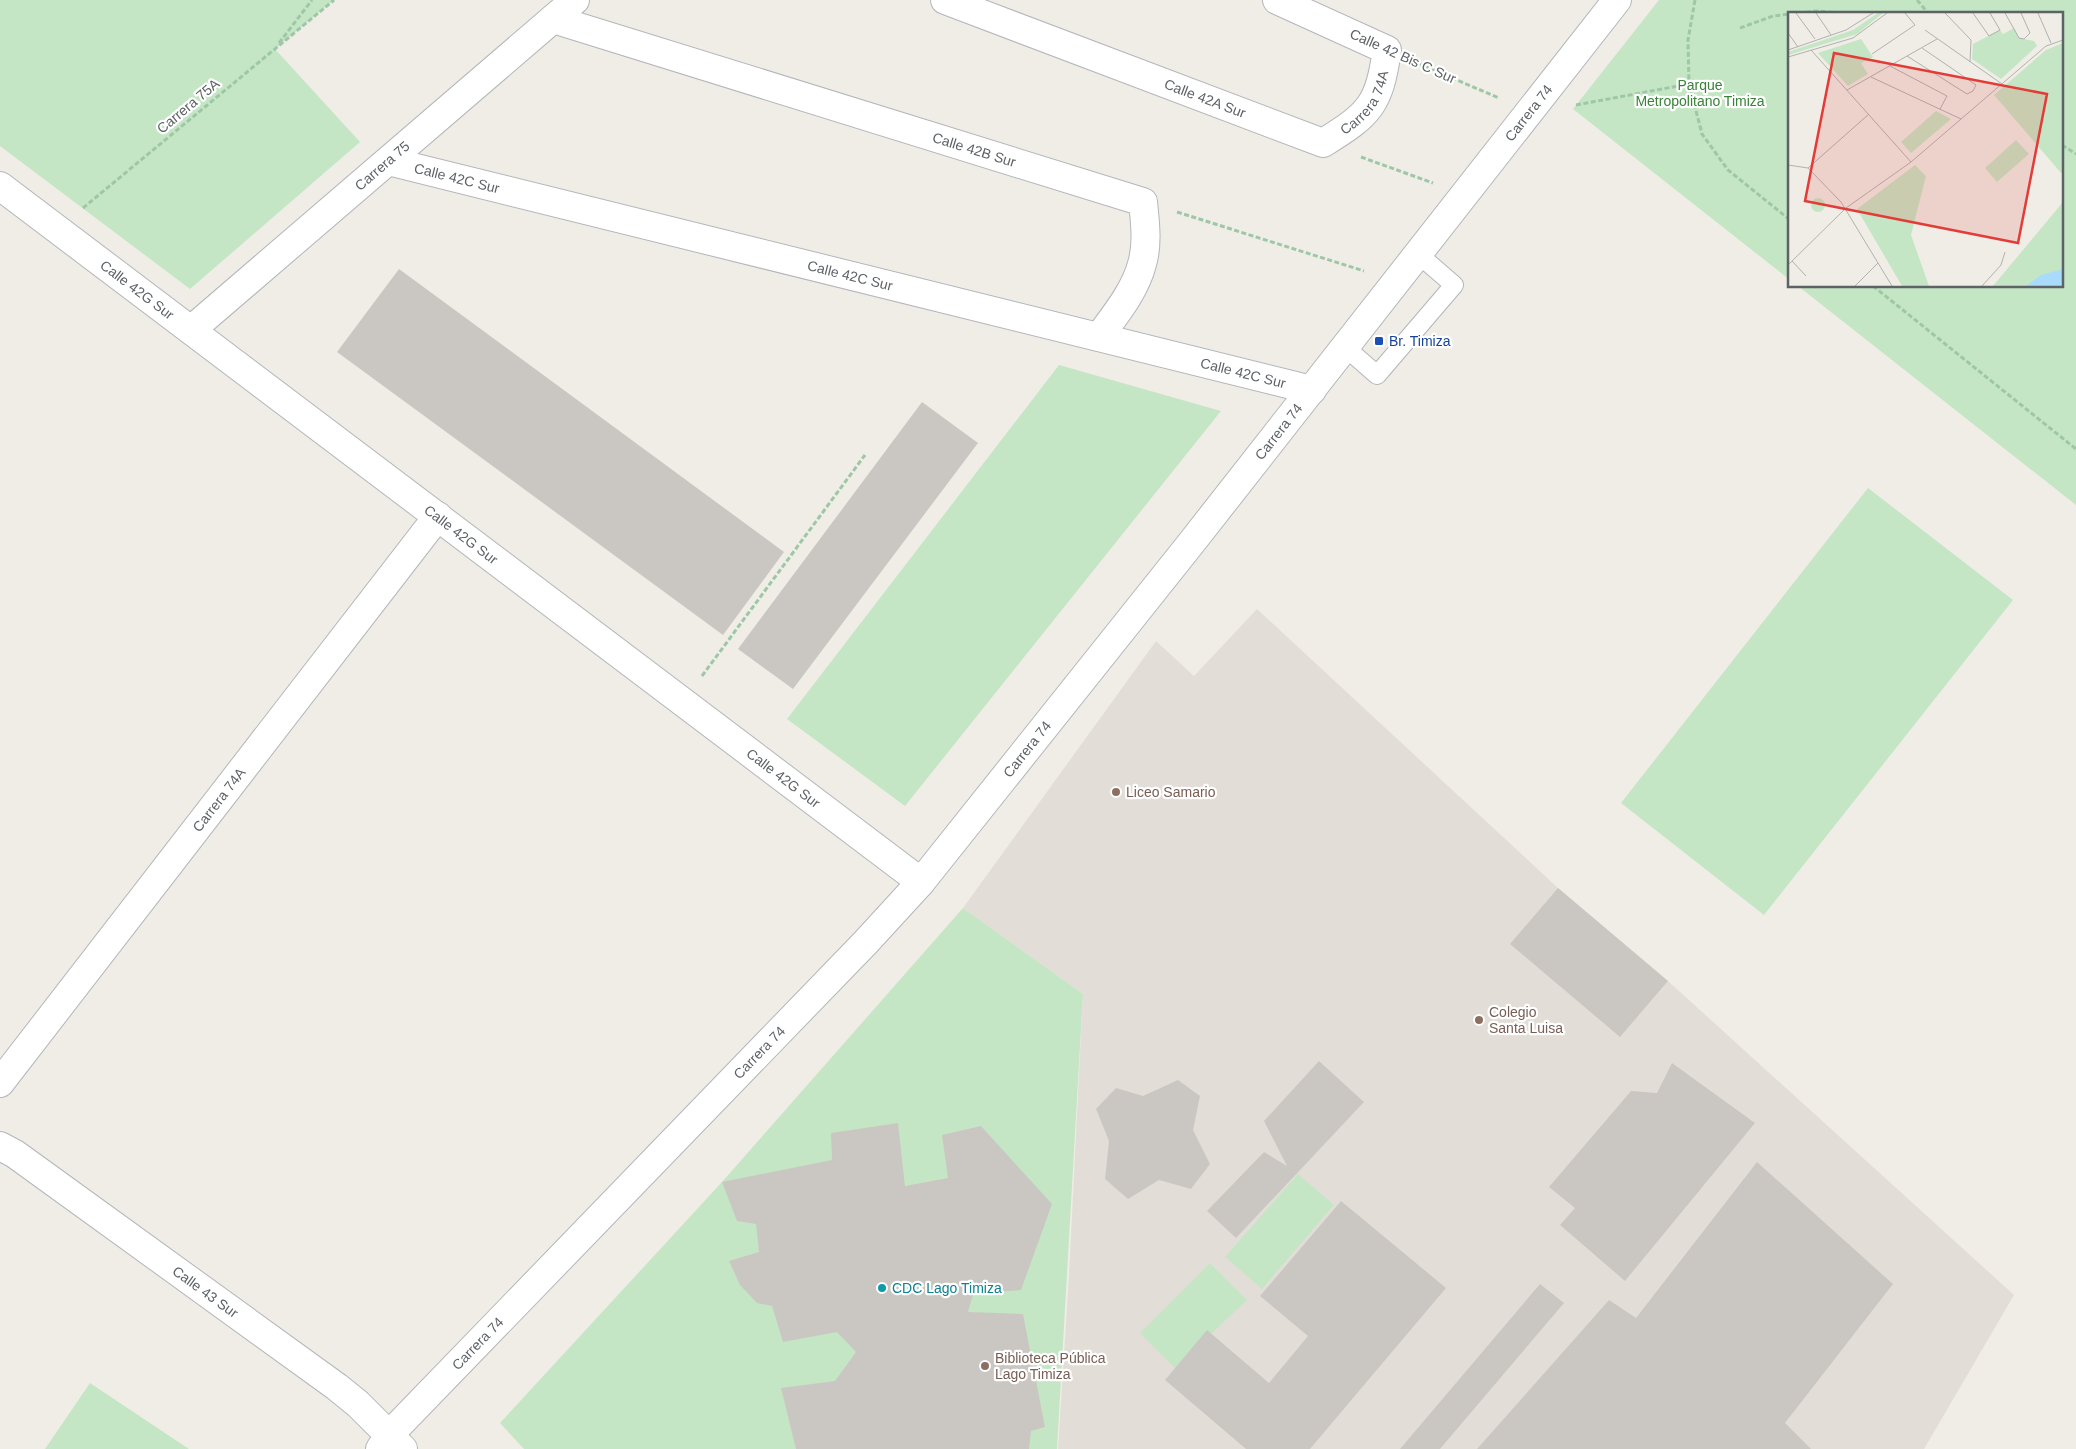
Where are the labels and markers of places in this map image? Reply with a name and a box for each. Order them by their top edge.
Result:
place label: Br. Timiza [1389,333,1451,349]
marker: Br. Timiza [1373,335,1385,347]
place label: Liceo Samario [1126,784,1216,800]
marker: Liceo Samario [1110,786,1122,798]
place label: Colegio Santa Luisa [1489,1004,1563,1036]
marker: Colegio Santa Luisa [1473,1014,1485,1026]
place label: CDC Lago Timiza [892,1280,1002,1296]
marker: CDC Lago Timiza [876,1282,888,1294]
place label: Biblioteca Pública Lago Timiza [995,1350,1106,1382]
marker: Biblioteca Pública Lago Timiza [979,1360,991,1372]

